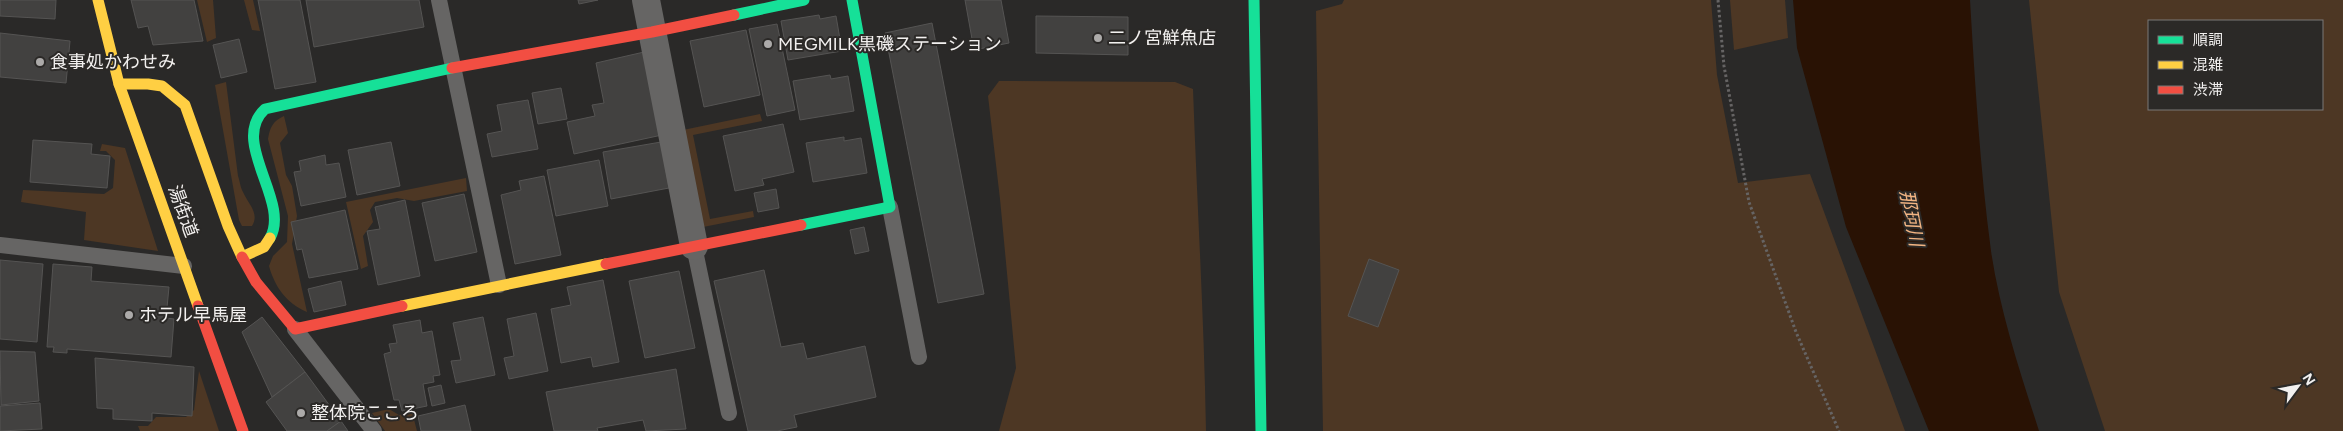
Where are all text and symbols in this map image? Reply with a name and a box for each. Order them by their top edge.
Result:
legend [2148,20,2323,110]
place label: 二ノ宮鮮魚店 [1108,27,1216,49]
text: 順調 [2193,31,2223,49]
marker: 二ノ宮鮮魚店 [1092,32,1104,44]
place label: MEGMILK黒磯ステーション [778,33,1002,55]
marker: MEGMILK黒磯ステーション [762,38,774,50]
place label: 食事処かわせみ [50,51,176,73]
marker: 食事処かわせみ [34,56,46,68]
text: 混雑 [2193,56,2223,74]
text: 渋滞 [2193,81,2223,99]
street label: 湯街道 [163,182,203,240]
water label: 那珂川 [1895,188,1929,250]
place label: ホテル早馬屋 [139,304,247,326]
marker: ホテル早馬屋 [123,309,135,321]
north arrow [2273,361,2323,411]
text: N [2299,370,2319,388]
place label: 整体院こころ [311,402,419,424]
marker: 整体院こころ [295,407,307,419]

